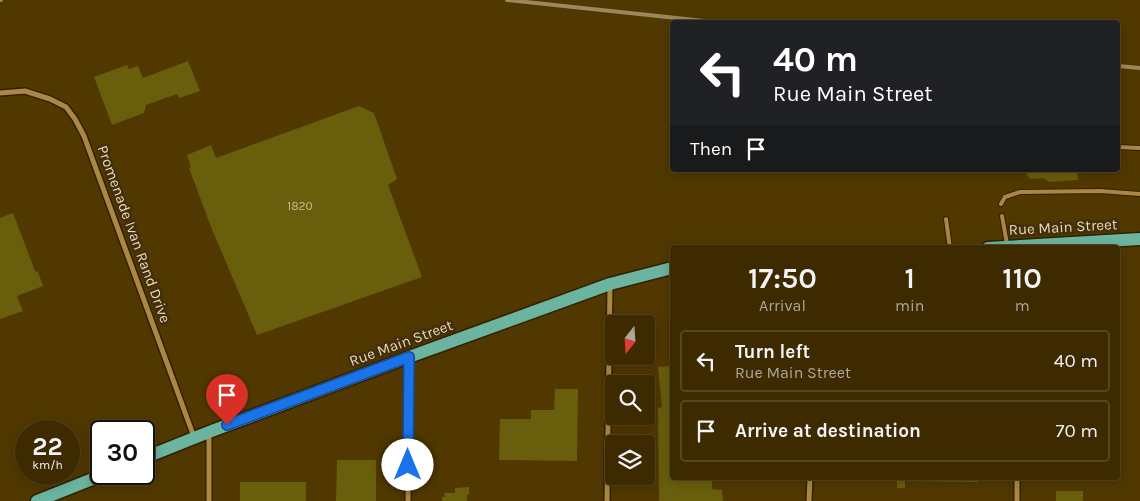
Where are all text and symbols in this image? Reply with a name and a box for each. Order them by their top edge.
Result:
text: 40 m [773,39,858,80]
icon: left [690,40,755,105]
text: Rue Main Street [773,81,933,107]
icon: arrive [742,135,770,163]
text: Then [690,138,732,160]
street label: Promenade Ivan Rand Drive [93,143,175,325]
house number: 1820 [287,199,313,213]
street label: Rue Main Street [1008,215,1118,239]
text: 17:50 [748,260,817,296]
text: 1 [904,260,915,296]
text: 110 [1002,260,1042,296]
text: Arrival [759,296,806,315]
text: min [895,296,924,315]
text: m [1015,296,1030,315]
north arrow [605,315,655,365]
map controls [605,315,655,485]
street label: Rue Main Street [347,316,456,370]
text: Turn left [735,341,810,363]
icon: left [692,347,720,375]
text: 40 m [1054,350,1098,372]
text: Rue Main Street [735,363,851,382]
pin [206,374,248,425]
button: search [605,375,655,425]
icon: arrive [213,381,241,409]
icon: arrive [692,417,720,445]
speed limit sign: 30 [90,420,155,485]
text: Arrive at destination [735,420,921,442]
text: 70 m [1056,420,1098,442]
text: 22 [32,432,63,461]
button: layers [605,435,655,485]
position arrow [381,438,433,490]
text: km/h [32,458,63,472]

